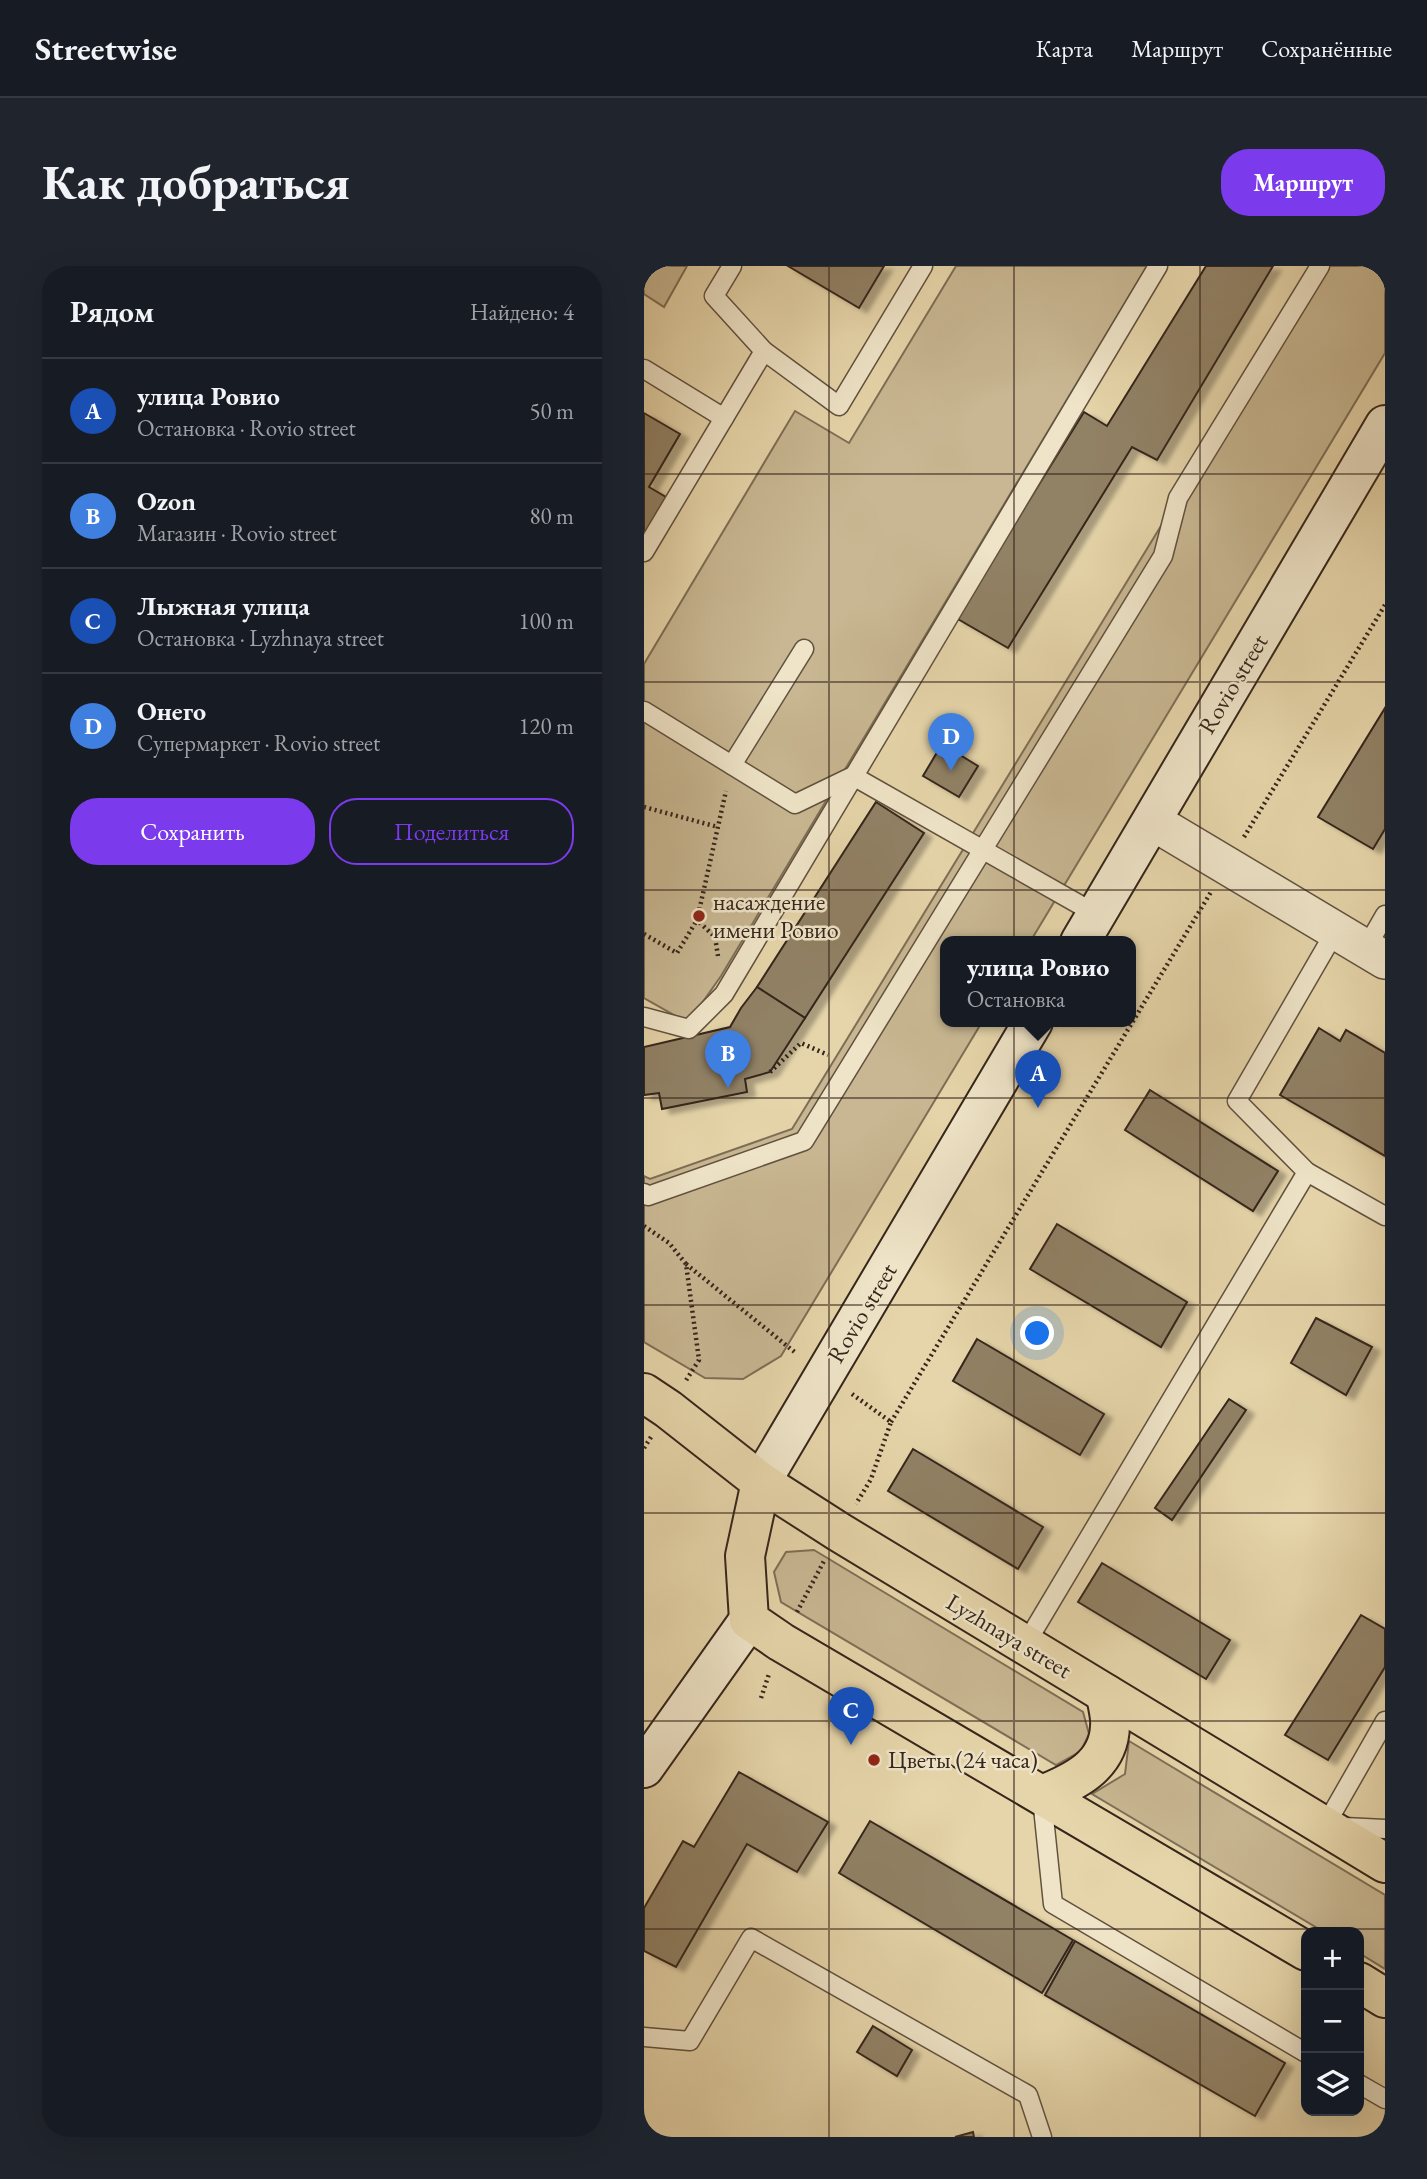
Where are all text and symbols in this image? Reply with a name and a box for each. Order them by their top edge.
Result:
text: Streetwise [35,27,177,70]
text: Карта [1036,33,1093,64]
text: Маршрут [1131,33,1223,64]
text: Сохранённые [1261,33,1392,64]
button: Маршрут [1221,149,1385,216]
text: Как добраться [42,150,350,214]
text: Рядом [70,292,154,331]
text: Найдено: 4 [470,297,574,327]
text: улица Ровио [137,379,280,413]
text: A [85,396,101,426]
text: 50 m [529,396,574,426]
text: Остановка · Rovio street [137,413,356,443]
text: Ozon [137,484,196,518]
text: B [86,501,100,531]
text: 80 m [529,501,574,531]
text: Магазин · Rovio street [137,518,337,548]
text: Лыжная улица [137,589,310,623]
text: C [85,606,101,636]
text: 100 m [518,606,574,636]
text: Остановка · Lyzhnaya street [137,623,384,653]
street label: Rovio street [1191,628,1275,739]
text: Онего [137,694,206,728]
text: D [84,711,102,741]
text: 120 m [518,711,574,741]
pin: D [928,713,974,771]
text: Супермаркет · Rovio street [137,728,380,758]
button: Сохранить [70,798,315,865]
button: Поделиться [329,798,574,865]
place label: насаждение имени Ровио [713,886,839,945]
marker: насаждение имени Ровио [691,908,707,924]
popup [940,936,1136,1027]
text: улица Ровио [967,950,1109,984]
text: Остановка [967,984,1065,1014]
pin: B [705,1030,751,1088]
pin: A [1015,1050,1061,1108]
street label: Rovio street [820,1257,904,1368]
your location [1020,1316,1054,1350]
street label: Lyzhnaya street [941,1586,1078,1685]
pin: C [828,1687,874,1745]
place label: Цветы (24 часа) [888,1744,1038,1775]
marker: Цветы (24 часа) [866,1752,882,1768]
map controls [1301,1927,1364,2116]
button: + [1301,1927,1364,1990]
button: − [1301,1990,1364,2053]
button: layers [1301,2053,1364,2116]

